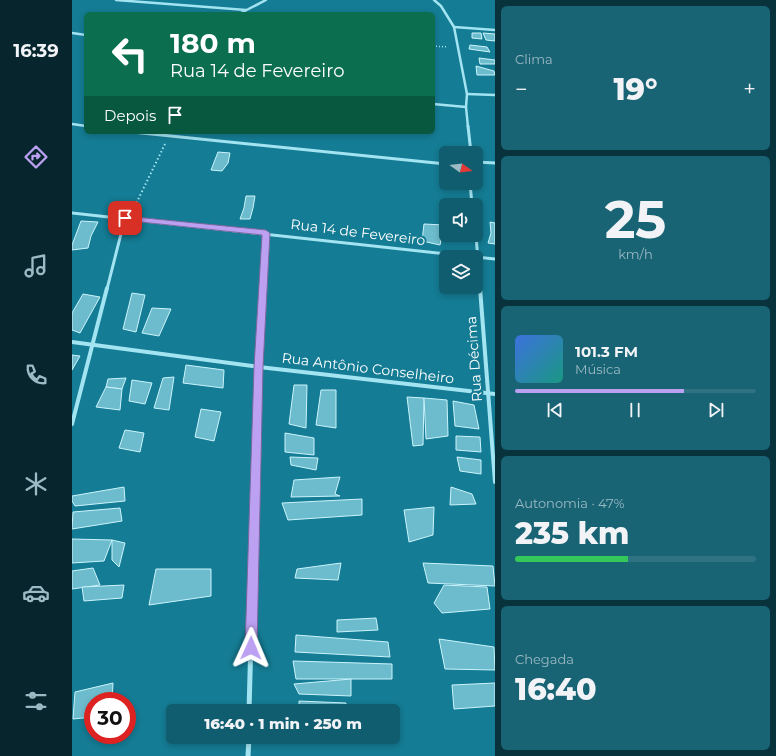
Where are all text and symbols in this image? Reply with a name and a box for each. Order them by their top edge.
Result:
text: 180 m [170,26,256,60]
icon: left [104,28,156,80]
text: 16:39 [13,40,59,62]
text: Clima [515,51,553,67]
text: Rua 14 de Fevereiro [170,60,344,82]
text: 19° [613,71,658,108]
text: − [515,76,528,103]
text: + [743,76,756,103]
icon: arrive [164,104,186,126]
text: Depois [104,106,156,125]
icon: directions [22,143,50,171]
north arrow [439,146,483,190]
map controls [439,146,483,294]
text: 25 [605,188,666,251]
button: sound [439,198,483,242]
pin [108,201,142,235]
icon: arrive [114,207,136,229]
street label: Rua 14 de Fevereiro [290,215,427,249]
text: km/h [618,246,653,262]
button: layers [439,250,483,294]
icon: music [22,252,50,280]
street label: Rua Décima [462,315,486,403]
text: 101.3 FM [575,342,638,361]
street label: Rua Antônio Conselheiro [281,348,455,388]
icon: phone [22,361,50,389]
text: Música [575,361,621,377]
icon: previous [544,399,566,421]
icon: pause [624,399,646,421]
icon: next [705,399,727,421]
icon: climate [22,470,50,498]
text: Autonomia · 47% [515,495,624,511]
text: 235 km [515,515,629,552]
icon: car [22,579,50,607]
position arrow [230,627,272,669]
text: Chegada [515,651,574,667]
text: 16:40 [515,671,597,708]
icon: filters [22,687,50,715]
speed limit sign: 30 [84,692,136,744]
text: 16:40 · 1 min · 250 m [204,714,362,733]

